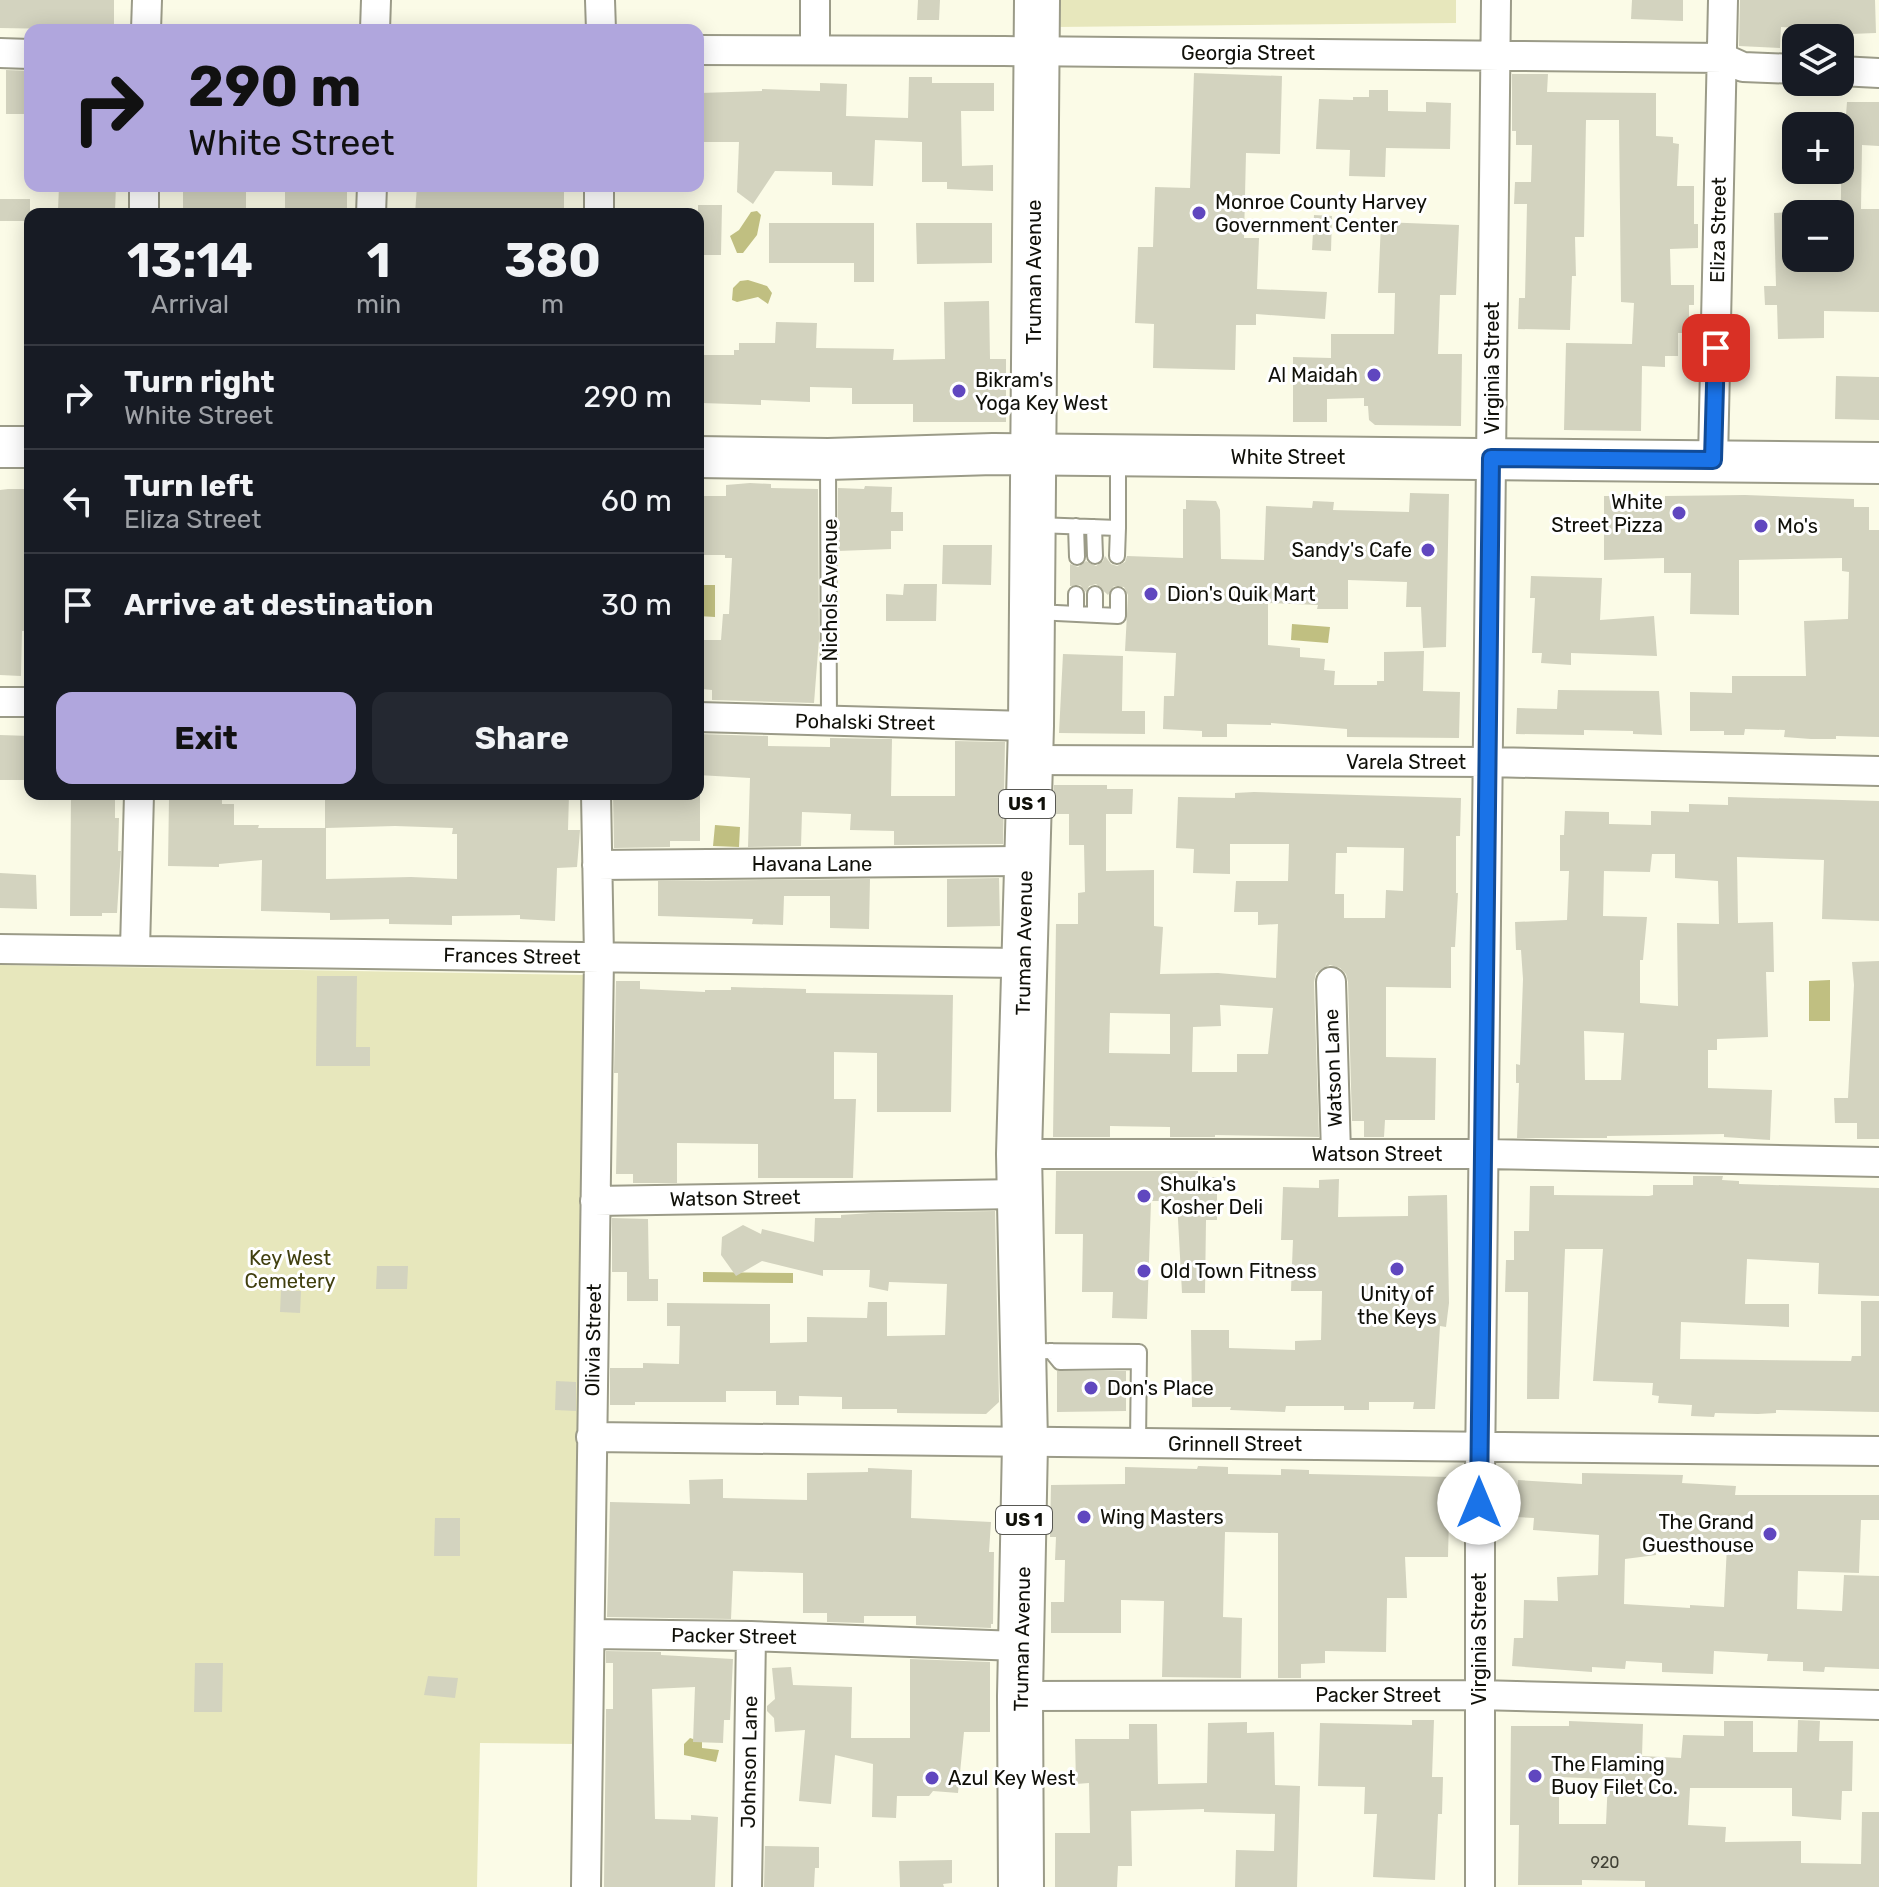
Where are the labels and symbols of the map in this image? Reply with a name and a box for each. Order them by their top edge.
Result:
street label: Georgia Street [1181,41,1315,65]
street label: Eliza Street [1705,177,1731,283]
place label: Monroe County Harvey Government Center [1215,190,1427,237]
street label: Truman Avenue [1022,200,1046,344]
marker: Monroe County Harvey Government Center [1190,204,1208,222]
street label: Virginia Street [1480,301,1504,434]
pin [1682,314,1750,382]
place label: Al Maidah [1268,363,1358,387]
marker: Al Maidah [1365,366,1383,384]
place label: Bikram's Yoga Key West [975,368,1108,415]
marker: Bikram's Yoga Key West [950,382,968,400]
street label: White Street [1231,445,1346,469]
place label: White Street Pizza [1551,490,1663,537]
marker: White Street Pizza [1670,504,1688,522]
place label: Mo's [1777,514,1818,538]
marker: Mo's [1752,517,1770,535]
street label: Nichols Avenue [818,519,842,661]
place label: Sandy's Cafe [1291,538,1412,562]
marker: Sandy's Cafe [1419,541,1437,559]
place label: Dion's Quik Mart [1167,582,1316,606]
marker: Dion's Quik Mart [1142,585,1160,603]
street label: Pohalski Street [795,709,936,735]
street label: Varela Street [1346,750,1466,774]
road number: US 1 [999,790,1055,818]
street label: Havana Lane [752,852,872,876]
street label: Truman Avenue [1011,870,1037,1016]
street label: Frances Street [443,943,581,969]
street label: Watson Lane [1319,1008,1347,1128]
street label: Watson Street [1312,1142,1443,1166]
place label: Shulka's Kosher Deli [1160,1172,1263,1219]
street label: Watson Street [669,1185,801,1211]
marker: Shulka's Kosher Deli [1135,1187,1153,1205]
park label: Key West Cemetery [244,1246,336,1293]
place label: Old Town Fitness [1160,1259,1317,1283]
marker: Unity of the Keys [1388,1260,1406,1278]
marker: Old Town Fitness [1135,1262,1153,1280]
place label: Unity of the Keys [1357,1282,1437,1329]
street label: Olivia Street [580,1283,606,1397]
place label: Don's Place [1107,1376,1214,1400]
marker: Don's Place [1082,1379,1100,1397]
street label: Grinnell Street [1168,1432,1302,1456]
position arrow [1437,1461,1521,1545]
place label: Wing Masters [1100,1505,1224,1529]
road number: US 1 [996,1506,1052,1534]
marker: Wing Masters [1075,1508,1093,1526]
place label: The Grand Guesthouse [1642,1510,1754,1557]
marker: The Grand Guesthouse [1761,1525,1779,1543]
street label: Truman Avenue [1009,1566,1035,1712]
street label: Virginia Street [1467,1572,1491,1705]
street label: Packer Street [671,1623,797,1649]
street label: Packer Street [1315,1683,1441,1707]
street label: Johnson Lane [736,1695,762,1829]
place label: The Flaming Buoy Filet Co. [1551,1752,1678,1799]
place label: Azul Key West [948,1766,1076,1790]
marker: The Flaming Buoy Filet Co. [1526,1767,1544,1785]
marker: Azul Key West [923,1769,941,1787]
house number: 920 [1590,1853,1620,1872]

